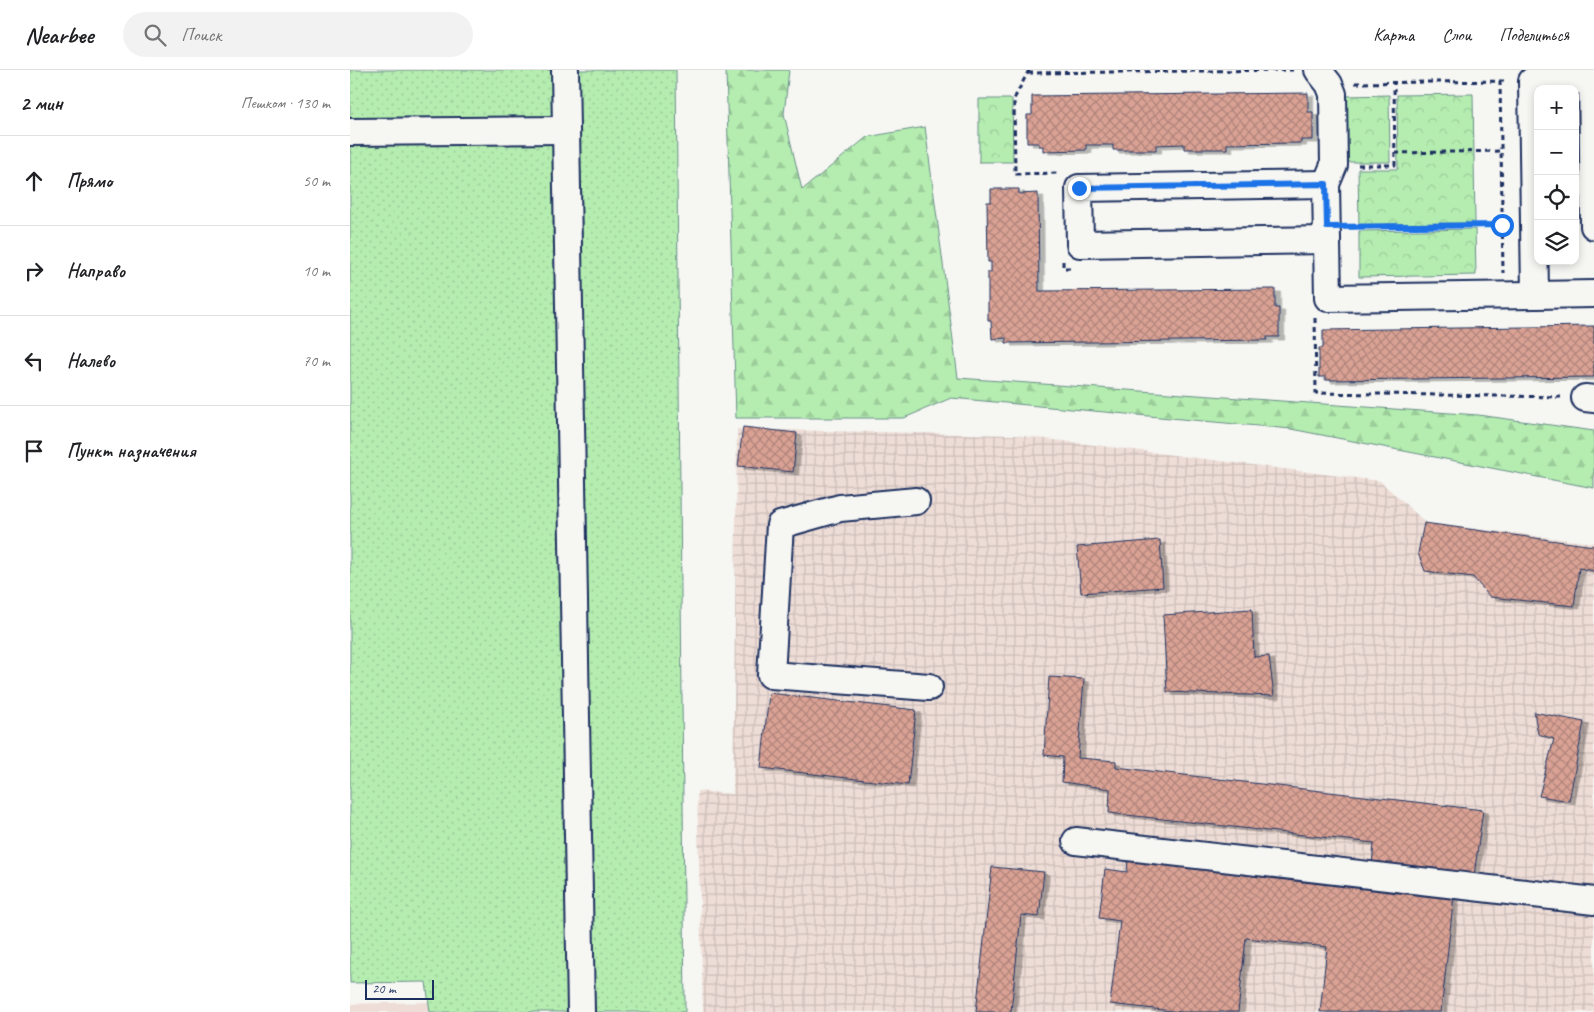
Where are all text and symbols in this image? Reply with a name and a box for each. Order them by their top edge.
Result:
search box [123,12,473,57]
text: Nearbee [25,20,93,50]
icon: search [141,21,169,49]
text: Поиск [181,23,221,47]
text: Карта [1373,24,1414,46]
text: Слои [1442,24,1471,46]
text: Поделиться [1499,24,1569,46]
map controls [1534,85,1579,265]
button: + [1534,85,1579,130]
text: 2 мин [20,90,63,116]
text: Пешком · 130 m [241,93,330,113]
button: − [1534,130,1579,175]
icon: ahead [20,167,48,195]
text: Прямо [67,169,112,193]
text: 50 m [303,171,330,191]
button: locate [1534,175,1579,220]
route end [1068,177,1091,200]
route start [1491,214,1514,237]
button: layers [1534,220,1579,265]
icon: right [20,257,48,285]
text: Направо [67,259,125,283]
text: 10 m [303,261,330,281]
icon: left [20,347,48,375]
text: Налево [67,349,115,373]
text: 70 m [303,351,330,371]
icon: arrive [20,437,48,465]
text: Пункт назначения [67,439,196,463]
scale bar [365,977,434,1000]
text: 20 m [372,980,396,997]

